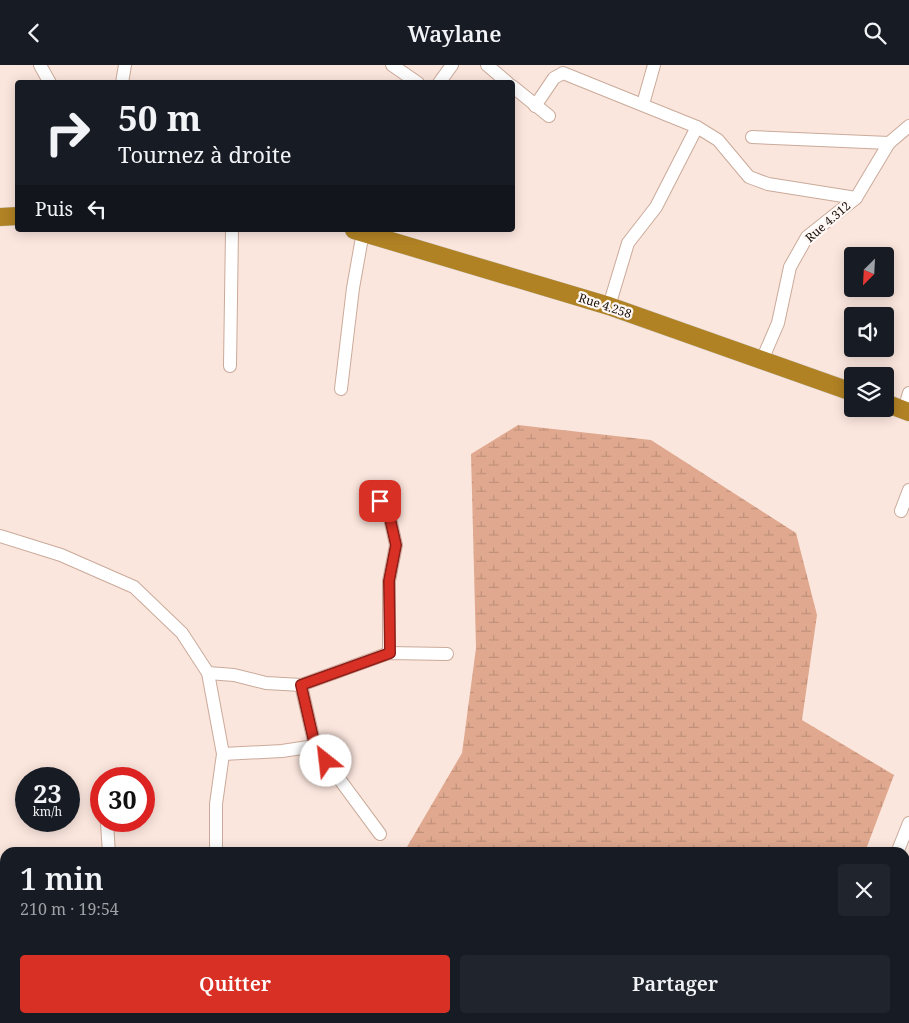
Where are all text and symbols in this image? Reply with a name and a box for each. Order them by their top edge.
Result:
text: Waylane [408,18,501,48]
icon: back [20,19,48,47]
icon: search [861,19,889,47]
text: 50 m [118,94,201,141]
icon: right [35,100,100,165]
text: Tournez à droite [118,139,292,169]
icon: left [83,195,111,223]
text: Puis [35,196,73,222]
street label: Rue 4.312 [801,197,854,246]
north arrow [844,247,894,297]
map controls [844,247,894,417]
street label: Rue 4.258 [576,289,634,322]
button: sound [844,307,894,357]
button: layers [844,367,894,417]
pin [359,480,401,522]
icon: arrive [366,487,394,515]
position arrow [299,734,351,786]
speed limit sign: 30 [90,767,155,832]
text: 23 [33,776,62,810]
text: km/h [33,803,62,820]
text: 1 min [20,858,104,899]
button: close [838,864,890,916]
text: 210 m · 19:54 [20,898,119,920]
button: Quitter [20,955,450,1013]
button: Partager [460,955,890,1013]

